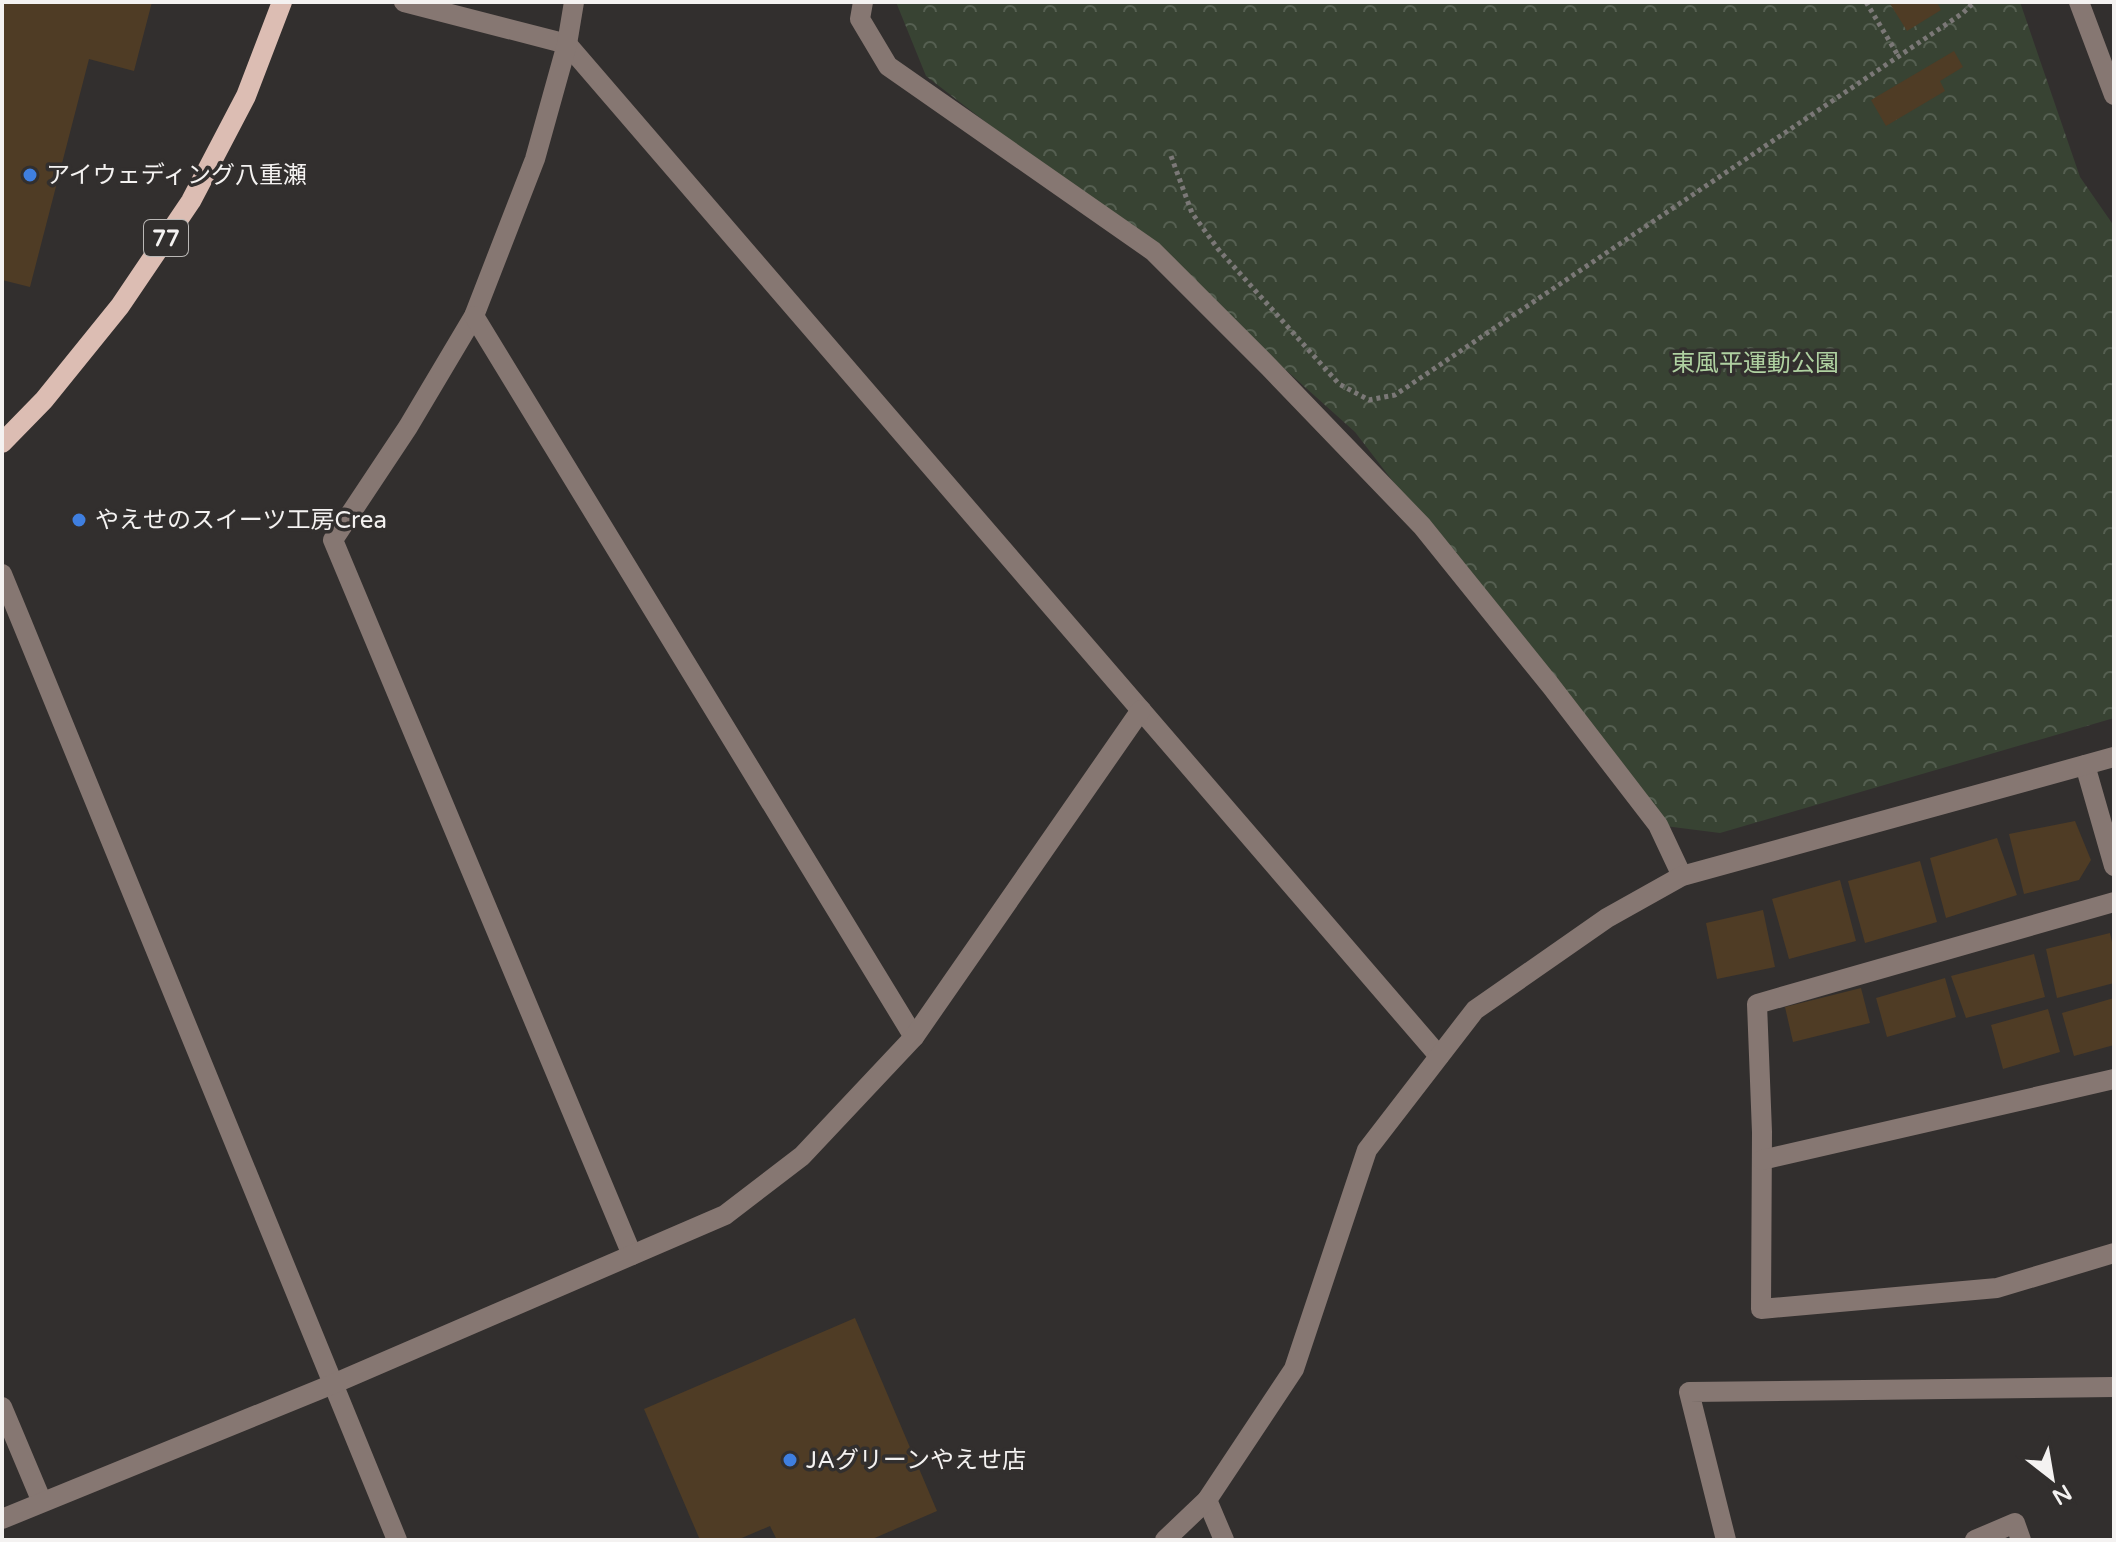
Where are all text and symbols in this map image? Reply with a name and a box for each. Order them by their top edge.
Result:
place label: アイウェディング八重瀬 [46,161,307,190]
marker: アイウェディング八重瀬 [21,166,39,184]
road number: 77 [144,220,188,256]
park label: 東風平運動公園 [1671,349,1839,378]
place label: やえせのスイーツ工房Crea [95,506,387,535]
marker: やえせのスイーツ工房Crea [70,511,88,529]
north arrow [2012,1438,2092,1518]
place label: JAグリーンやえせ店 [806,1446,1026,1475]
marker: JAグリーンやえせ店 [781,1451,799,1469]
text: N [2048,1479,2076,1510]

